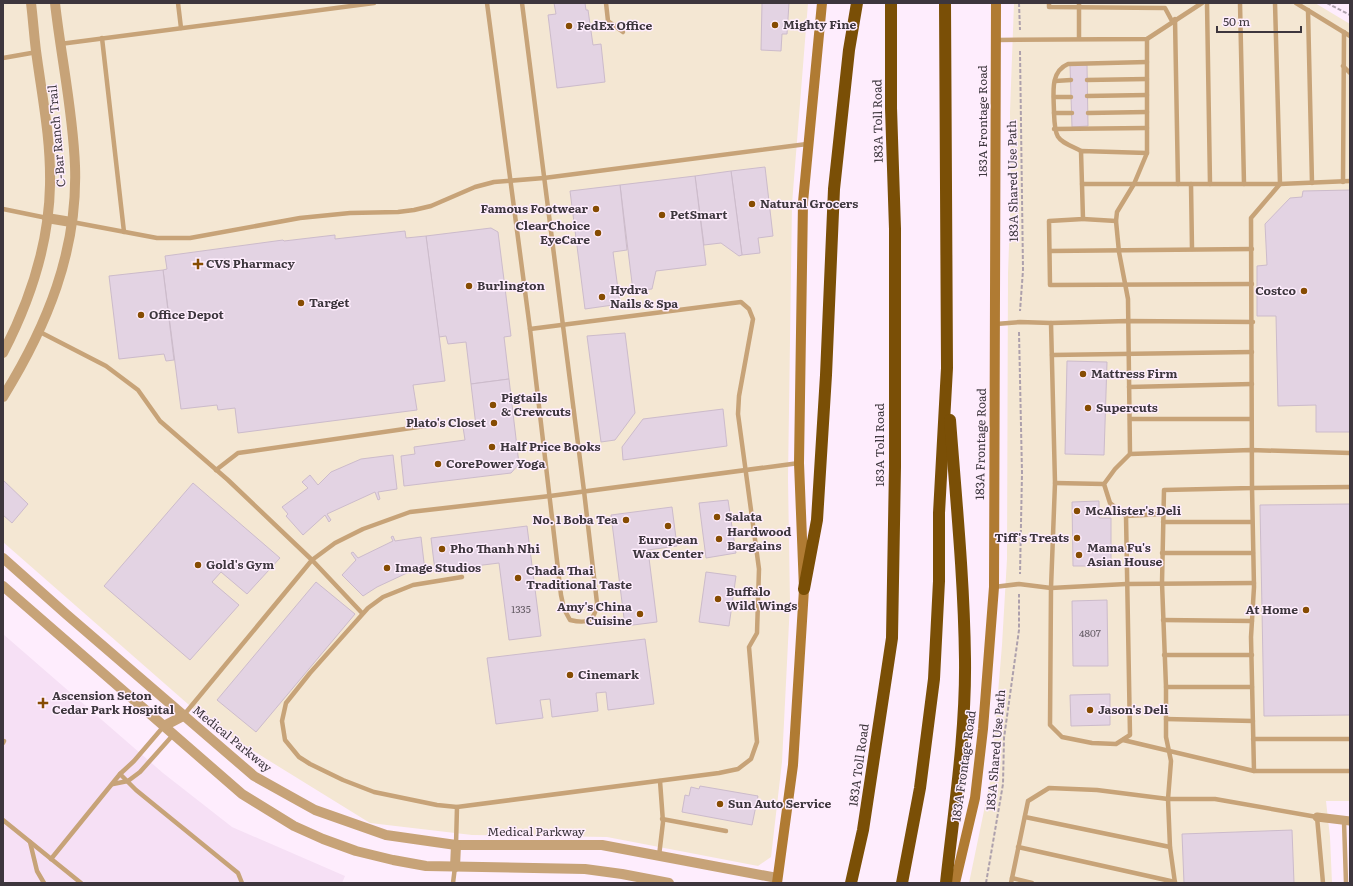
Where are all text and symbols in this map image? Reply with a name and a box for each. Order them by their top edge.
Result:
scale bar [1217,8,1301,34]
text: 50 m [1223,12,1250,30]
place label: Mighty Fine [783,15,856,33]
place label: FedEx Office [577,16,653,34]
marker: Mighty Fine [770,20,780,30]
marker: FedEx Office [564,21,574,31]
street label: 183A Frontage Road [973,64,991,177]
street label: 183A Toll Road [867,78,887,163]
street label: C-Bar Ranch Trail [43,84,69,188]
street label: 183A Shared Use Path [1002,120,1022,242]
place label: Natural Grocers [760,194,858,212]
place label: Famous Footwear [481,199,588,217]
marker: Natural Grocers [747,199,757,209]
marker: Famous Footwear [591,204,601,214]
place label: PetSmart [670,205,728,223]
marker: PetSmart [657,210,667,220]
place label: ClearChoice EyeCare [515,216,590,248]
marker: ClearChoice EyeCare [593,228,603,238]
place label: CVS Pharmacy [206,254,296,272]
marker: CVS Pharmacy [193,259,203,269]
place label: Burlington [477,276,545,294]
place label: Hydra Nails & Spa [610,280,678,312]
marker: Burlington [464,281,474,291]
place label: Costco [1255,281,1296,299]
marker: Costco [1299,286,1309,296]
marker: Hydra Nails & Spa [597,292,607,302]
place label: Target [309,293,350,311]
marker: Target [296,298,306,308]
place label: Office Depot [149,305,225,323]
marker: Office Depot [136,310,146,320]
place label: Mattress Firm [1091,364,1178,382]
marker: Mattress Firm [1078,369,1088,379]
street label: 183A Frontage Road [970,387,990,500]
place label: Pigtails & Crewcuts [501,388,571,420]
place label: Supercuts [1096,398,1158,416]
marker: Pigtails & Crewcuts [488,400,498,410]
street label: 183A Toll Road [870,403,888,487]
marker: Supercuts [1083,403,1093,413]
place label: Plato's Closet [406,413,487,431]
marker: Plato's Closet [489,418,499,428]
place label: Half Price Books [500,437,601,455]
marker: Half Price Books [487,442,497,452]
place label: CorePower Yoga [446,454,545,472]
marker: CorePower Yoga [433,459,443,469]
place label: McAlister's Deli [1085,501,1182,519]
marker: McAlister's Deli [1072,506,1082,516]
place label: Salata [725,507,762,525]
place label: No. 1 Boba Tea [533,510,618,528]
marker: Salata [712,512,722,522]
marker: No. 1 Boba Tea [621,515,631,525]
marker: European Wax Center [663,521,673,531]
place label: Hardwood Bargains [727,522,791,554]
place label: Tiff's Treats [994,528,1069,546]
place label: European Wax Center [633,530,704,562]
marker: Tiff's Treats [1072,533,1082,543]
marker: Hardwood Bargains [714,534,724,544]
place label: Mama Fu's Asian House [1087,538,1162,570]
place label: Pho Thanh Nhi [450,539,540,557]
marker: Pho Thanh Nhi [437,544,447,554]
marker: Mama Fu's Asian House [1074,550,1084,560]
place label: Gold's Gym [206,555,274,573]
place label: Image Studios [395,558,481,576]
marker: Gold's Gym [193,560,203,570]
place label: Chada Thai Traditional Taste [526,561,632,593]
marker: Image Studios [382,563,392,573]
marker: Chada Thai Traditional Taste [513,573,523,583]
place label: Buffalo Wild Wings [726,582,797,614]
marker: Buffalo Wild Wings [713,594,723,604]
place label: Amy's China Cuisine [557,597,632,629]
place label: At Home [1246,600,1298,618]
house number: 1335 [511,601,531,616]
marker: At Home [1301,605,1311,615]
marker: Amy's China Cuisine [635,609,645,619]
house number: 4807 [1079,625,1101,640]
place label: Cinemark [578,665,640,683]
marker: Cinemark [565,670,575,680]
place label: Ascension Seton Cedar Park Hospital [52,686,175,718]
street label: 183A Shared Use Path [981,688,1009,811]
marker: Ascension Seton Cedar Park Hospital [37,697,49,709]
place label: Jason's Deli [1098,700,1169,718]
street label: Medical Parkway [189,701,276,776]
marker: Jason's Deli [1085,705,1095,715]
street label: 183A Frontage Road [946,709,980,822]
street label: 183A Toll Road [843,722,873,808]
place label: Sun Auto Service [728,794,832,812]
marker: Sun Auto Service [715,799,725,809]
street label: Medical Parkway [487,822,585,840]

